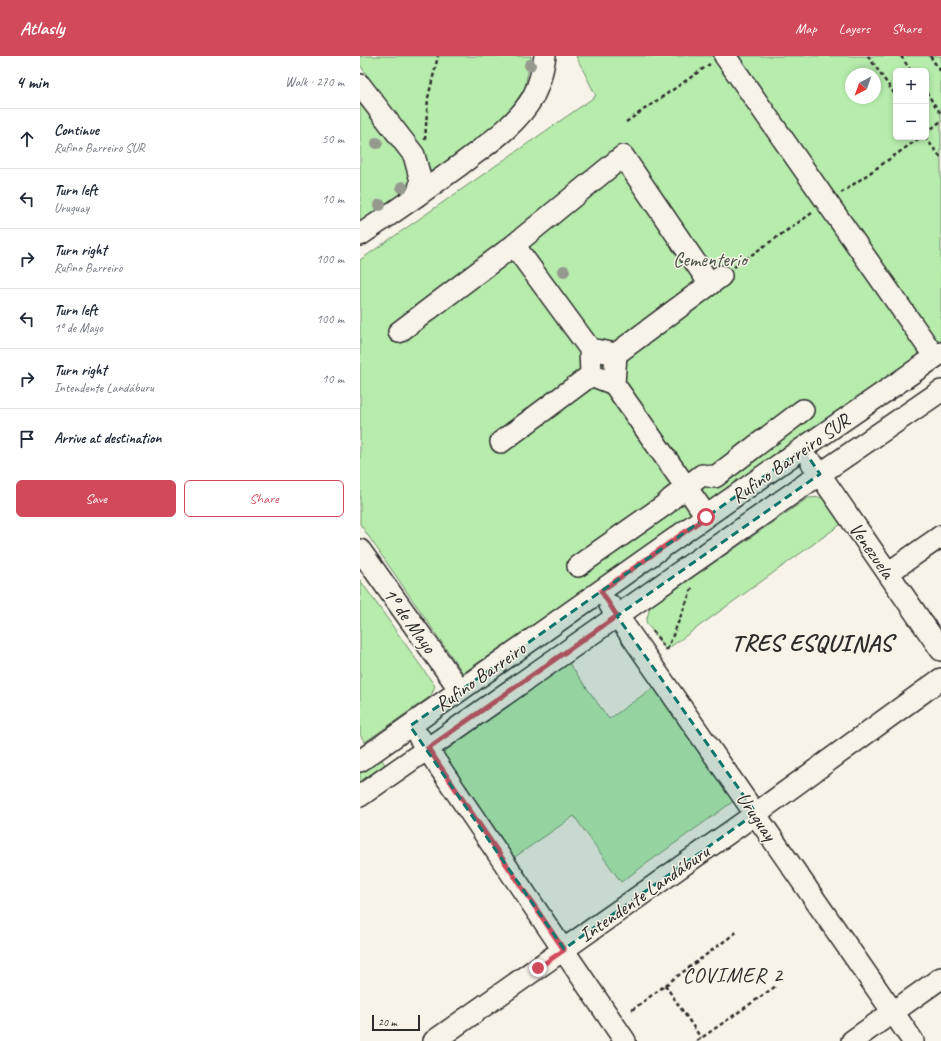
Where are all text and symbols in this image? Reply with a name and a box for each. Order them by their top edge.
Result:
text: Atlasly [20,16,64,40]
text: Map [795,20,817,37]
text: Layers [839,20,870,37]
text: Share [892,20,921,37]
north arrow [845,68,881,104]
map controls [893,68,929,140]
button: + [893,68,929,104]
text: 4 min [16,72,49,93]
text: Walk · 270 m [285,74,344,90]
button: − [893,104,929,140]
text: Continue [54,121,99,140]
icon: ahead [16,128,38,150]
text: 50 m [322,131,344,147]
text: Rufino Barreiro SUR [54,140,144,156]
text: Turn left [54,181,97,200]
icon: left [16,188,38,210]
text: 10 m [322,191,344,207]
text: Uruguay [54,200,89,216]
text: Turn right [54,241,107,260]
park label: Cementerio [673,247,749,272]
icon: right [16,248,38,270]
text: 100 m [316,251,344,267]
text: Rufino Barreiro [54,260,122,276]
text: Turn left [54,301,97,320]
icon: left [16,308,38,330]
text: 100 m [316,311,344,327]
text: 1º de Mayo [54,320,103,336]
text: Turn right [54,361,107,380]
icon: right [16,368,38,390]
text: 10 m [322,371,344,387]
text: Intendente Landáburu [54,380,154,396]
street label: Rufino Barreiro SUR [726,407,856,509]
icon: arrive [16,428,38,450]
text: Arrive at destination [54,429,161,448]
button: Save [16,480,176,517]
button: Share [184,480,344,517]
route start [697,508,715,526]
street label: Venezuela [843,517,901,585]
street label: 1º de Mayo [377,583,442,659]
district label: TRES ESQUINAS [731,628,897,658]
street label: Rufino Barreiro [430,636,531,717]
street label: Uruguay [731,787,784,847]
street label: Intendente Landáburu [574,838,716,948]
route end [529,959,547,977]
district label: COVIMER 2 [683,962,784,988]
scale bar [372,1013,420,1032]
text: 20 m [378,1015,397,1029]

